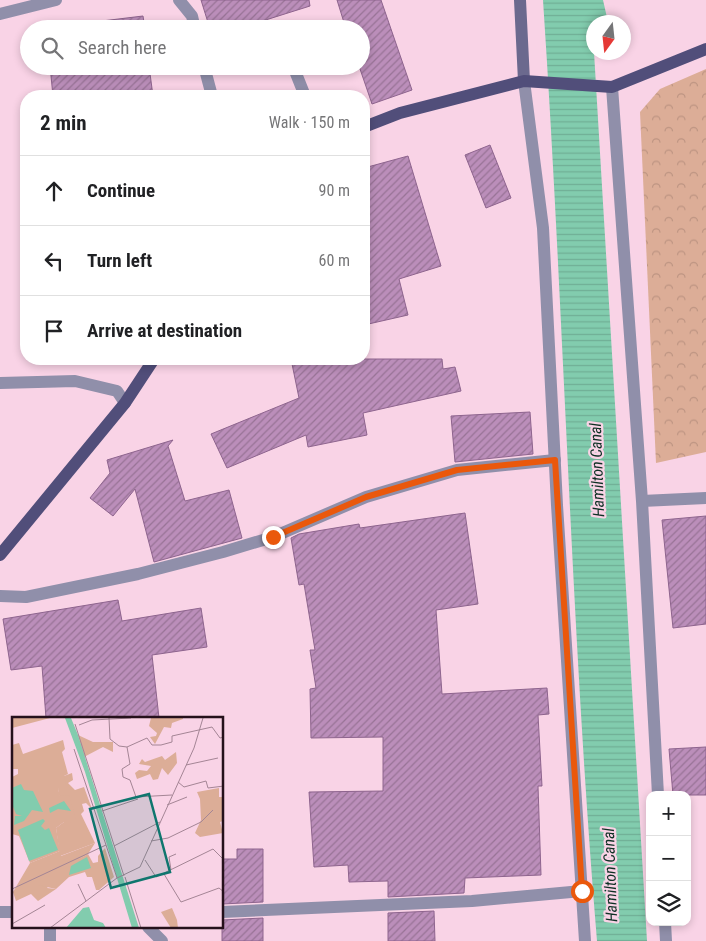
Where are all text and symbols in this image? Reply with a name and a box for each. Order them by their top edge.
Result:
north arrow [586,15,631,60]
search box [20,20,370,75]
icon: search [38,34,66,62]
text: Search here [78,36,166,59]
text: 2 min [40,111,87,135]
text: Walk · 150 m [269,113,350,132]
icon: ahead [40,177,68,205]
text: Continue [87,179,155,202]
text: 90 m [318,181,350,200]
icon: left [40,247,68,275]
text: Turn left [87,249,152,272]
text: 60 m [318,251,350,270]
icon: arrive [40,317,68,345]
text: Arrive at destination [87,319,242,342]
water label: Hamilton Canal [586,422,608,517]
route end [262,526,285,549]
inset map [12,717,224,928]
map controls [646,791,691,926]
button: + [646,791,691,836]
water label: Hamilton Canal [599,827,621,922]
button: − [646,836,691,881]
route start [571,880,594,903]
button: layers [646,881,691,926]

